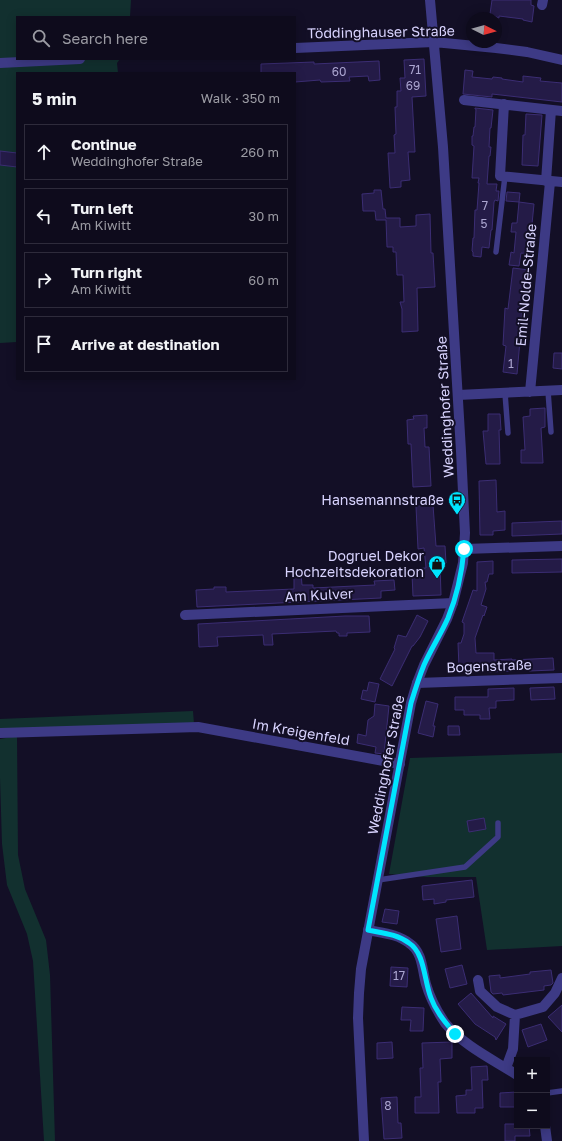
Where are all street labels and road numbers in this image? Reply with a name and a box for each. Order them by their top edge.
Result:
street label: Töddinghauser Straße [307,22,455,41]
street label: Emil-Nolde-Straße [512,223,539,347]
street label: Weddinghofer Straße [432,336,457,478]
street label: Am Kulver [284,584,354,605]
street label: Bogenstraße [446,656,532,675]
street label: Weddinghofer Straße [364,694,407,836]
street label: Im Kreigenfeld [251,715,351,748]

